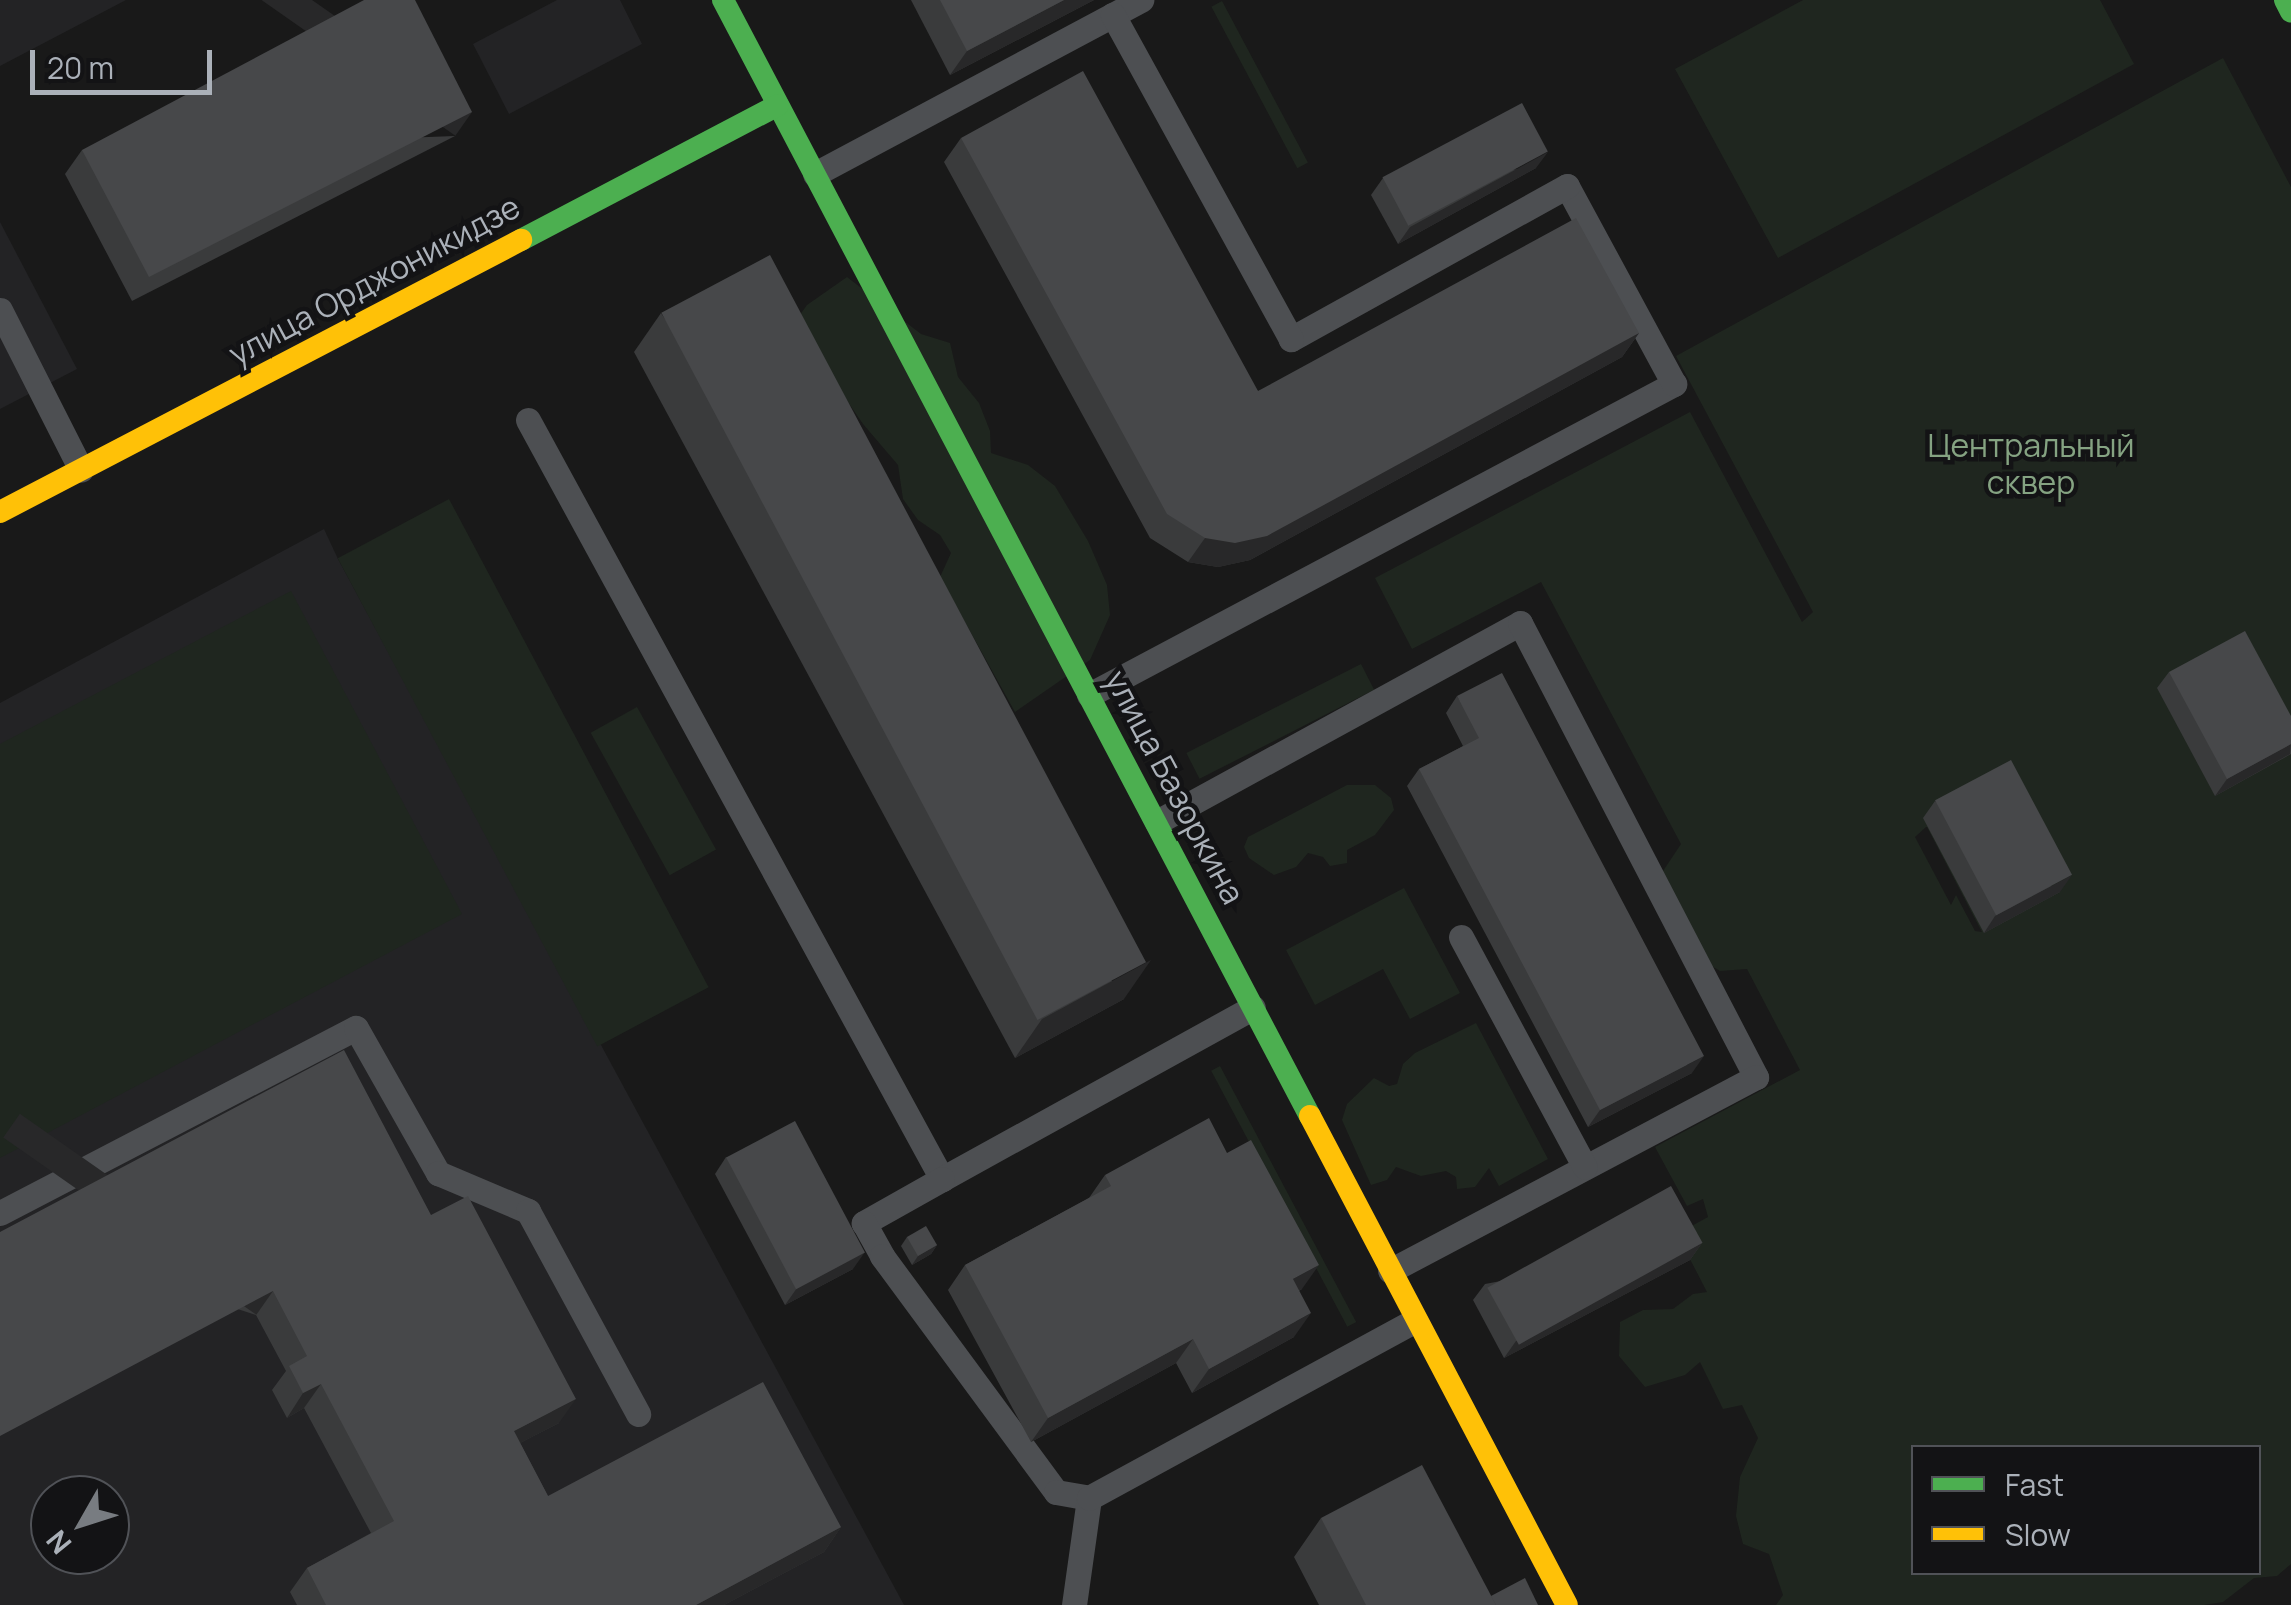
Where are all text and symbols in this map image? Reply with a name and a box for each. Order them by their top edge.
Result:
scale bar [35,30,218,92]
text: 20 m [47,47,114,88]
street label: улица Орджоникидзе [222,187,526,373]
park label: Центральный сквер [1927,427,2135,502]
street label: улица Базоркина [1097,664,1253,910]
legend [1911,1445,2261,1575]
text: Fast [2005,1464,2064,1505]
north arrow [30,1475,130,1575]
text: Slow [2005,1514,2071,1555]
text: N [37,1523,79,1562]

